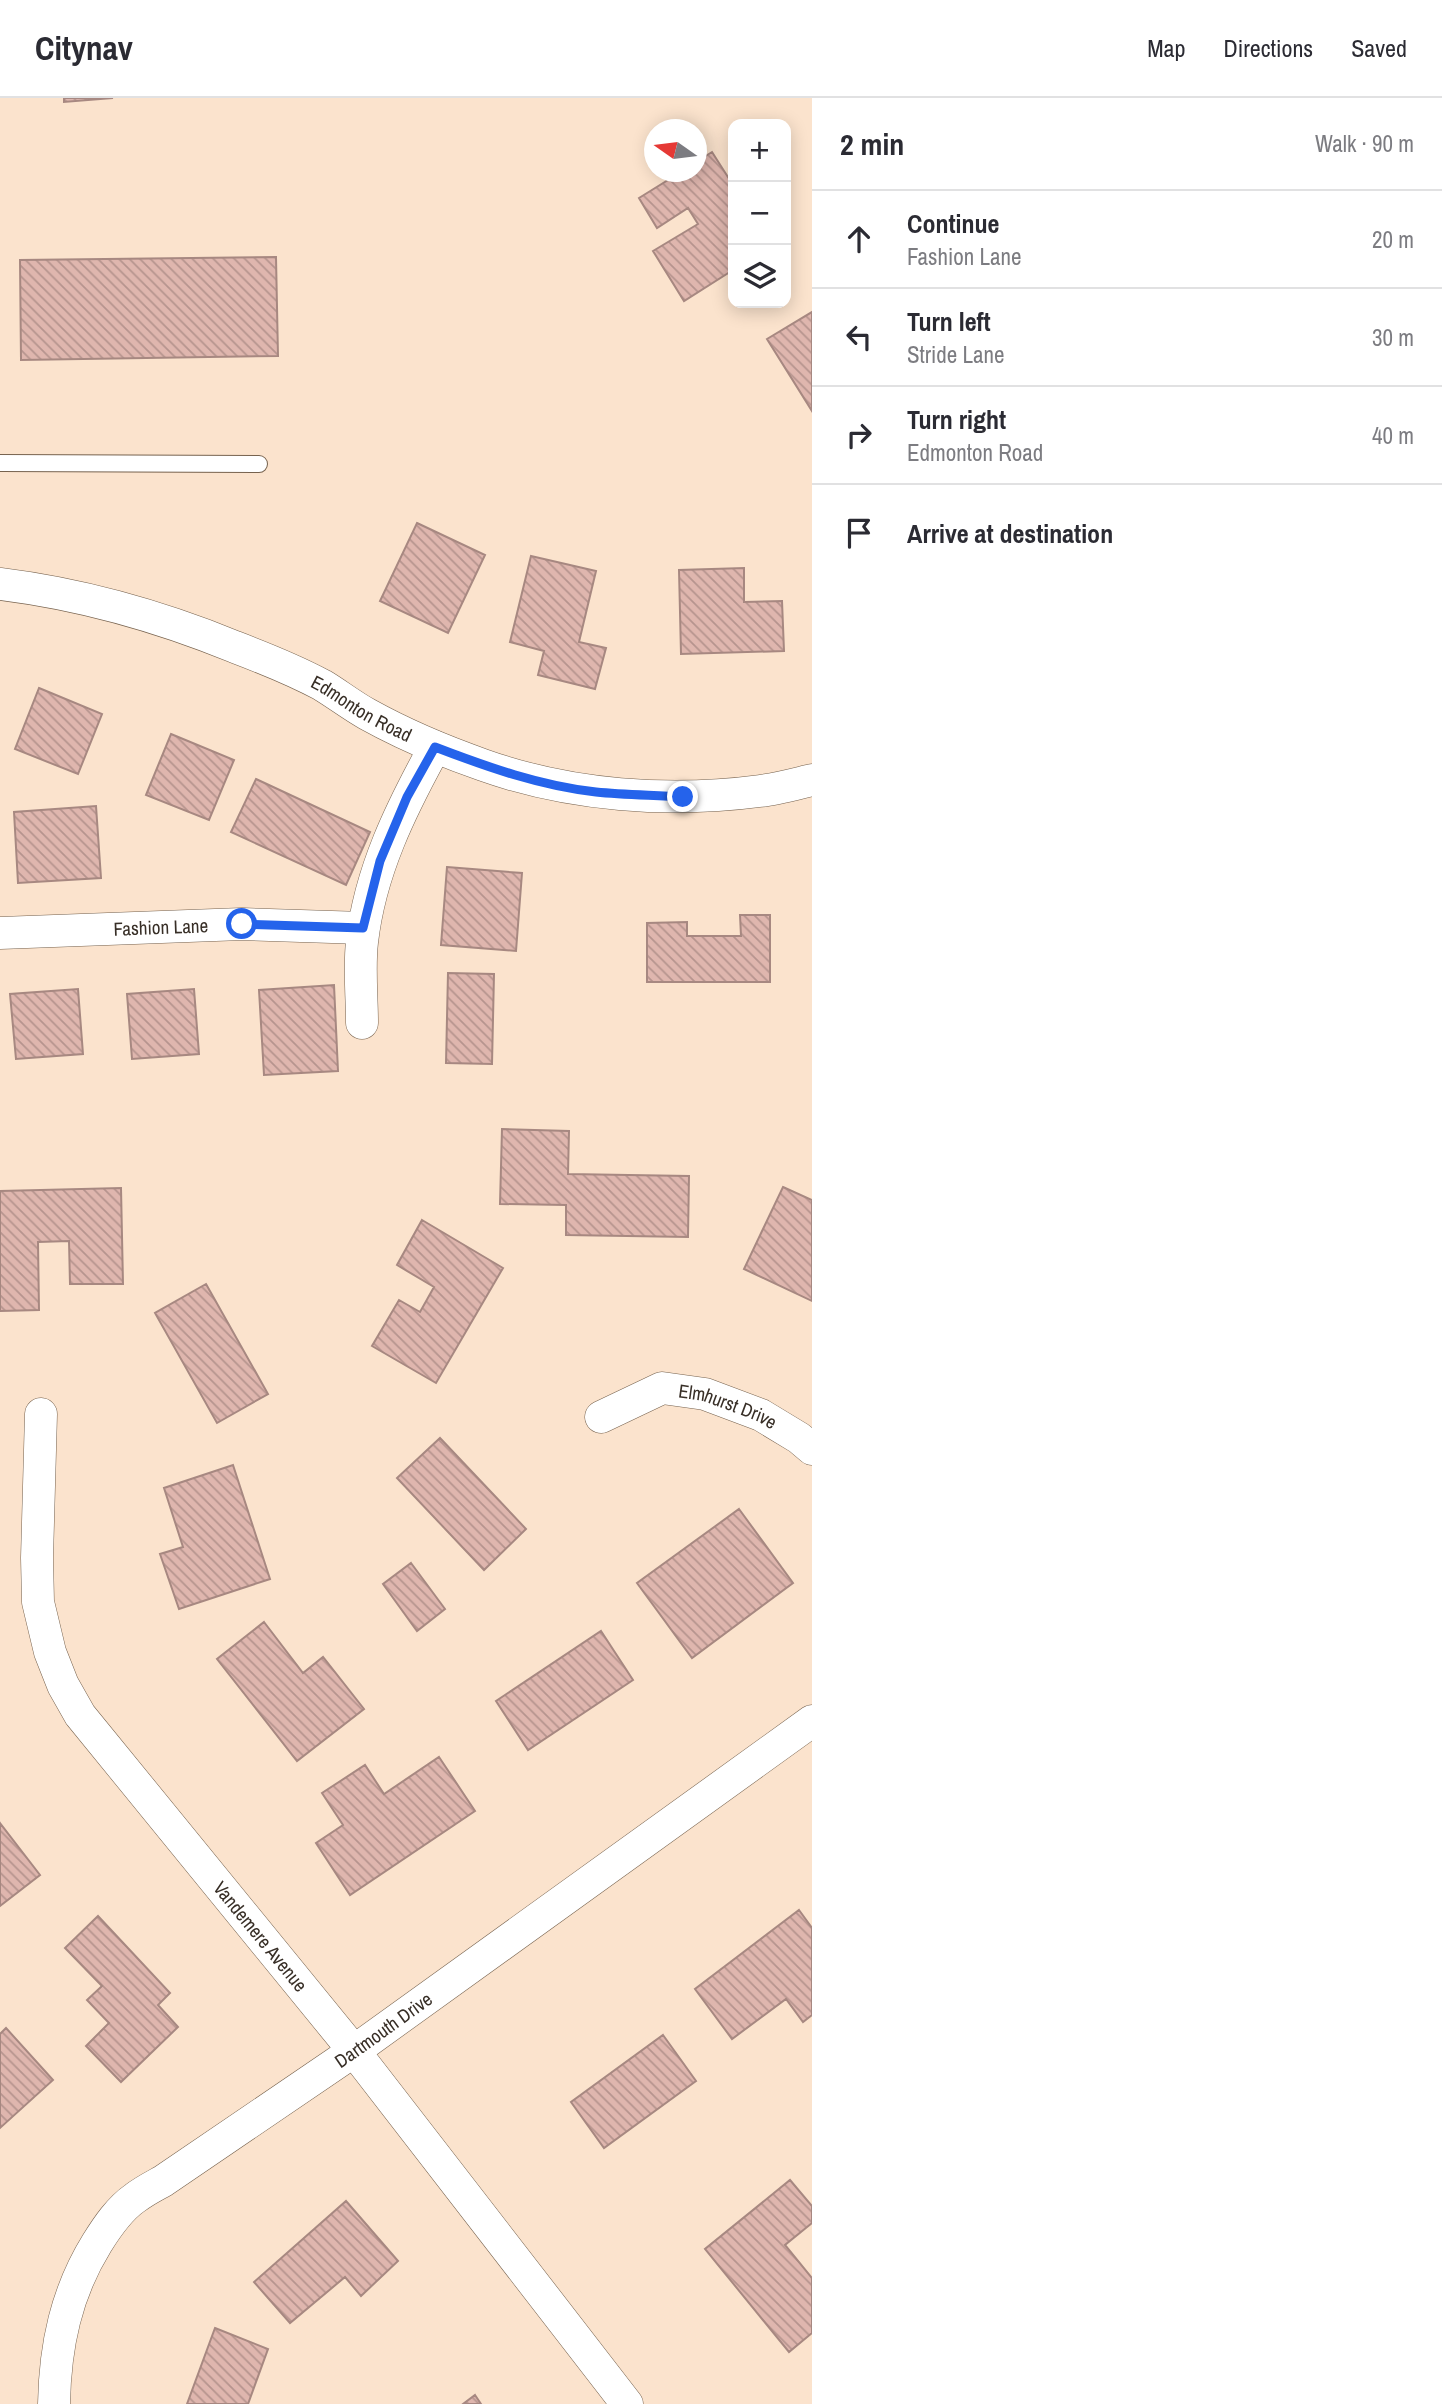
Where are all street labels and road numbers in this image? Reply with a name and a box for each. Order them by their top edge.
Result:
street label: Edmonton Road [307,669,416,748]
street label: Fashion Lane [113,912,209,942]
street label: Elmhurst Drive [677,1377,782,1435]
street label: Vandemere Avenue [208,1876,313,1997]
street label: Dartmouth Drive [329,1986,437,2074]

